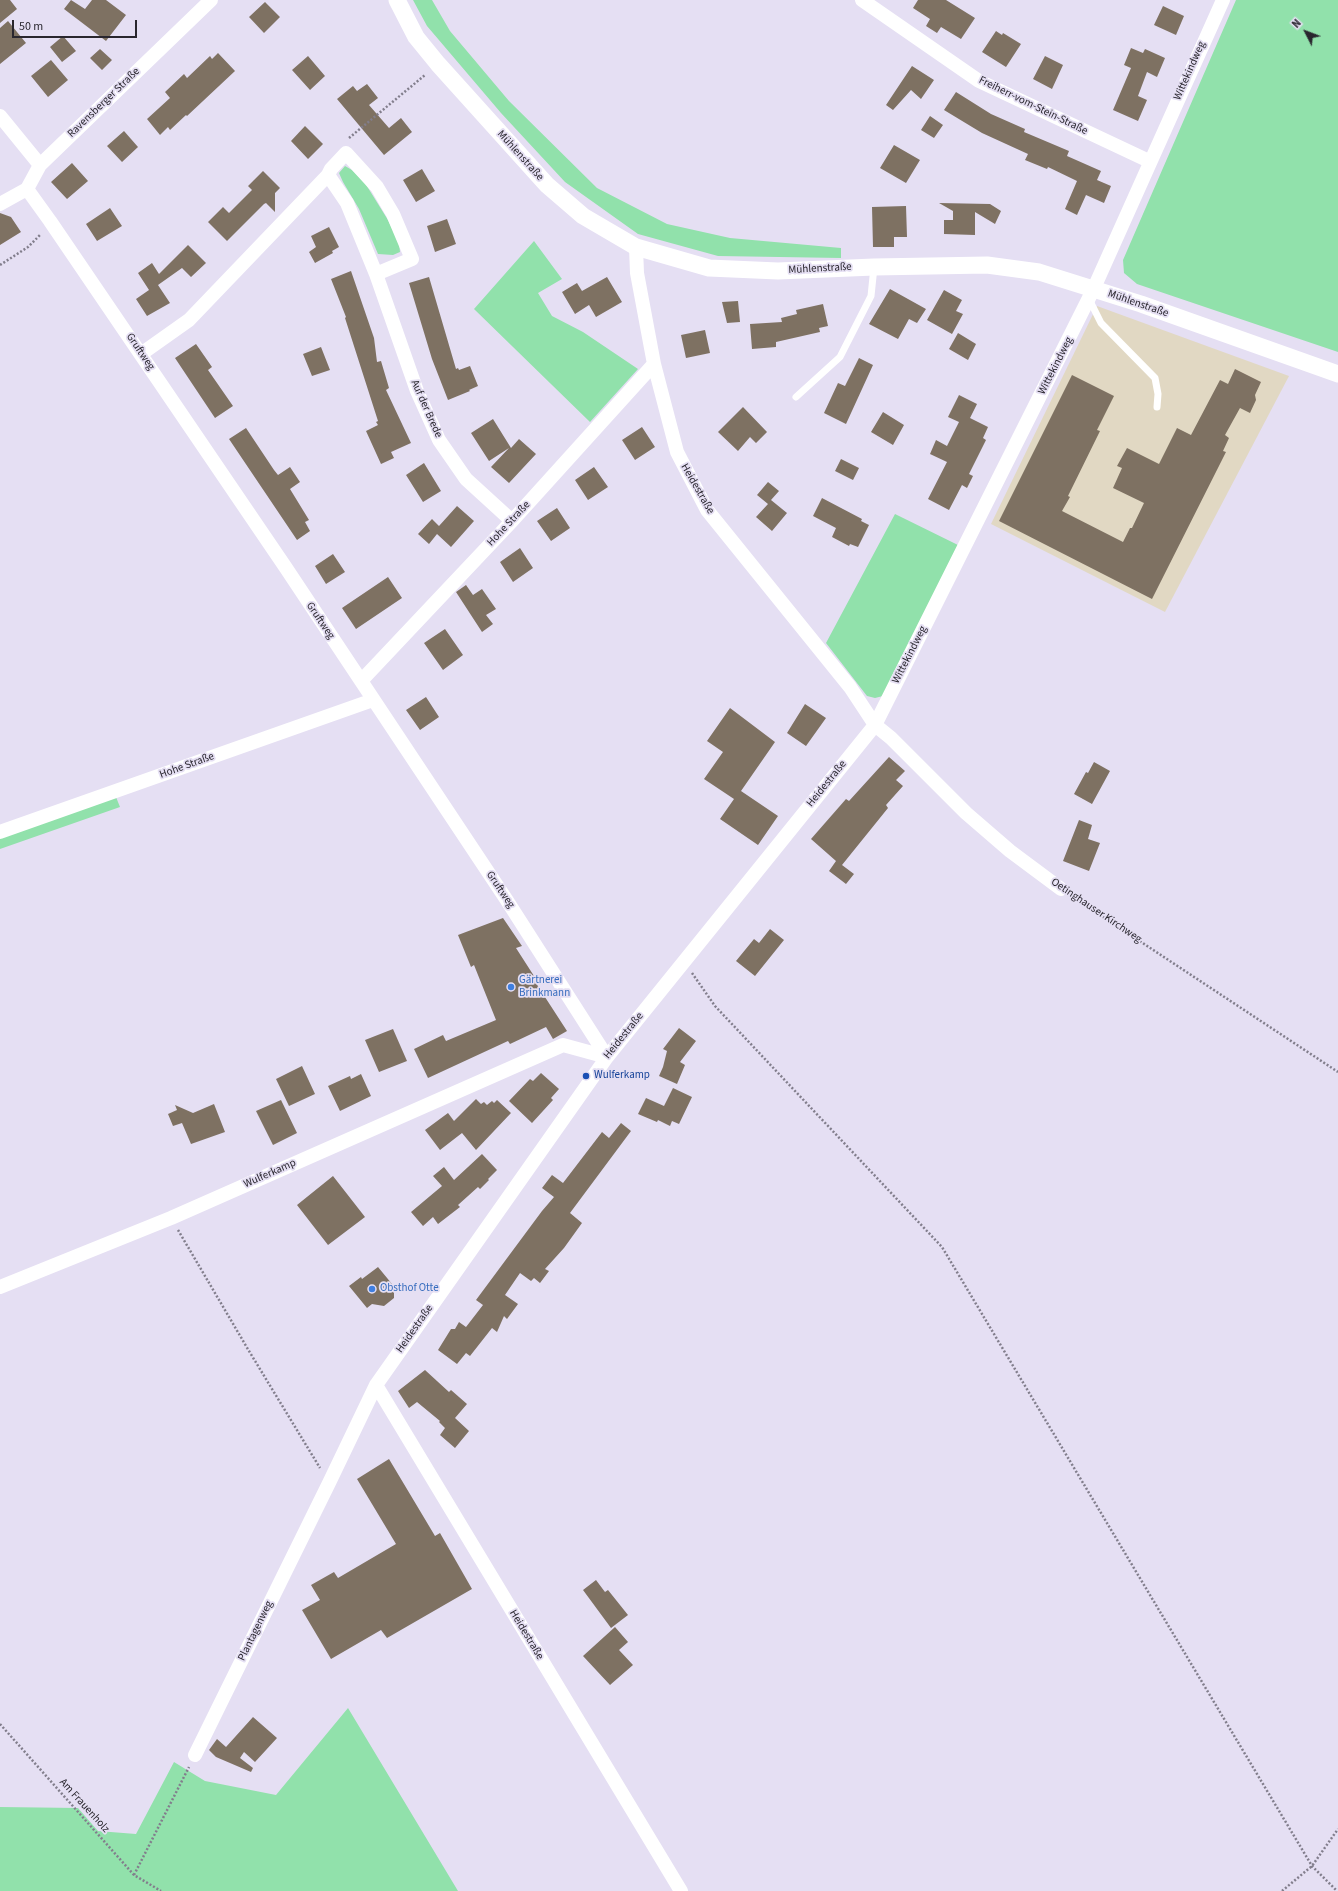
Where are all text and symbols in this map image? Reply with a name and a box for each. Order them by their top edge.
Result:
scale bar [14,12,139,38]
north arrow [1286,12,1326,52]
text: N [1289,16,1305,31]
text: 50 m [19,18,43,35]
street label: Wittekindweg [1171,40,1209,102]
street label: Ravensberger Straße [65,65,143,141]
street label: Freiherr-vom-Stein-Straße [976,74,1090,138]
street label: Mühlenstraße [494,128,546,184]
street label: Mühlenstraße [788,261,852,277]
street label: Mühlenstraße [1106,287,1170,321]
street label: Gruftweg [123,331,157,373]
street label: Wittekindweg [1036,335,1076,397]
street label: Auf der Brede [407,378,445,440]
street label: Heidestraße [677,461,717,517]
street label: Hohe Straße [485,499,533,549]
street label: Gruftweg [303,600,337,642]
street label: Wittekindweg [890,624,930,686]
street label: Hohe Straße [158,750,216,782]
street label: Heidestraße [804,758,850,810]
street label: Gruftweg [483,869,517,911]
street label: Oetinghauser Kirchweg [1048,876,1144,946]
place label: Gärtnerei Brinkmann [519,974,570,1000]
marker: Gärtnerei Brinkmann [506,982,516,992]
street label: Heidestraße [601,1010,647,1062]
place label: Wulferkamp [594,1069,650,1083]
marker: Wulferkamp [581,1071,591,1081]
street label: Wulferkamp [242,1157,298,1191]
place label: Obsthof Otte [380,1282,439,1296]
marker: Obsthof Otte [367,1284,377,1294]
street label: Heidestraße [394,1302,436,1356]
street label: Plantagenweg [236,1599,276,1663]
street label: Heidestraße [506,1608,546,1662]
street label: Am Frauenholz [56,1776,112,1836]

